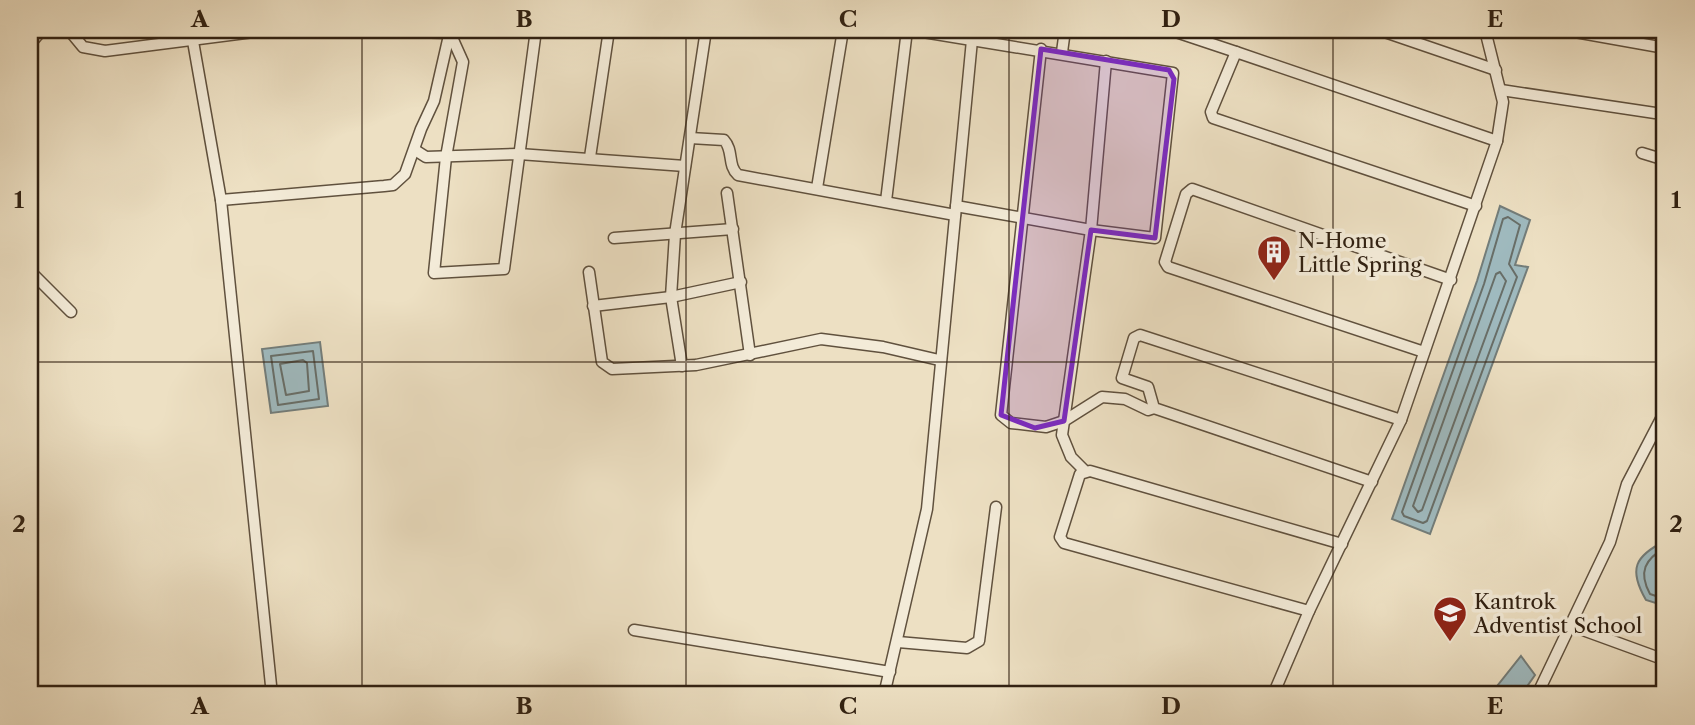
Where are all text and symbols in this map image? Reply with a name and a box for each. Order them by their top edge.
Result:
text: A [190,5,210,33]
text: B [515,5,533,33]
text: C [839,5,857,33]
text: D [1161,5,1181,33]
text: E [1487,5,1503,33]
text: 1 [14,186,25,214]
text: 1 [1671,186,1682,214]
place label: N-Home Little Spring [1298,228,1422,277]
building icon: N-Home Little Spring [1255,233,1293,282]
text: 2 [12,510,26,538]
text: 2 [1669,510,1683,538]
place label: Kantrok Adventist School [1473,589,1642,638]
school or university icon: Kantrok Adventist School [1431,594,1469,643]
text: A [190,692,210,720]
text: B [515,692,533,720]
text: C [839,692,857,720]
text: D [1161,692,1181,720]
text: E [1487,692,1503,720]

